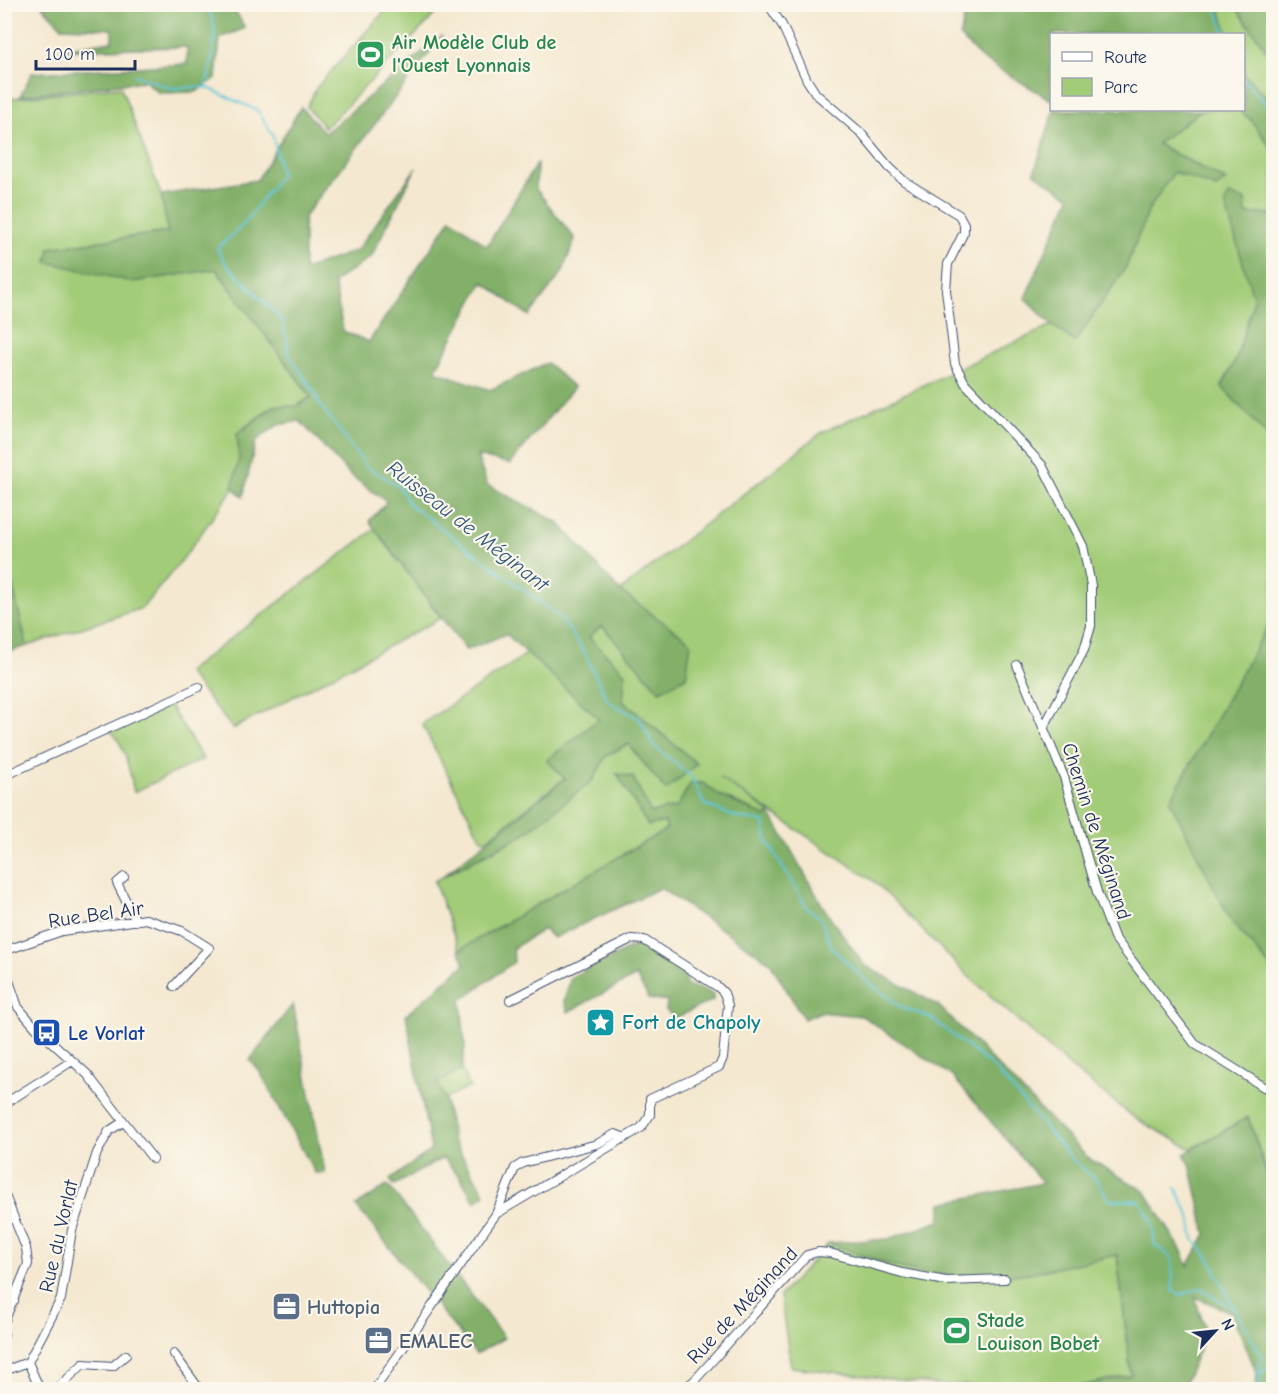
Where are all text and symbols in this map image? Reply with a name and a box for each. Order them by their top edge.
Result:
place label: Air Modèle Club de l'Ouest Lyonnais [392,31,557,77]
scale bar [36,33,135,71]
legend [1050,33,1245,111]
sports icon: Air Modèle Club de l'Ouest Lyonnais [355,38,387,70]
text: 100 m [45,44,95,65]
text: Route [1104,47,1147,68]
text: Parc [1104,77,1138,98]
water label: Ruisseau de Méginant [382,456,555,597]
street label: Chemin de Méginand [1057,740,1136,922]
street label: Rue Bel Air [47,896,145,933]
place icon: Fort de Chapoly [585,1006,617,1038]
place label: Fort de Chapoly [622,1011,761,1034]
bus stop icon: Le Vorlat [31,1017,63,1049]
place label: Le Vorlat [68,1022,145,1045]
street label: Rue du Vorlat [34,1176,83,1295]
street label: Rue de Méginand [682,1242,802,1368]
office icon: Huttopia [270,1291,302,1323]
place label: Huttopia [307,1296,380,1319]
north arrow [1185,1301,1245,1361]
place label: Stade Louison Bobet [977,1309,1100,1355]
sports icon: Stade Louison Bobet [940,1315,972,1347]
text: N [1217,1316,1238,1333]
office icon: EMALEC [362,1325,394,1357]
place label: EMALEC [399,1330,472,1353]

